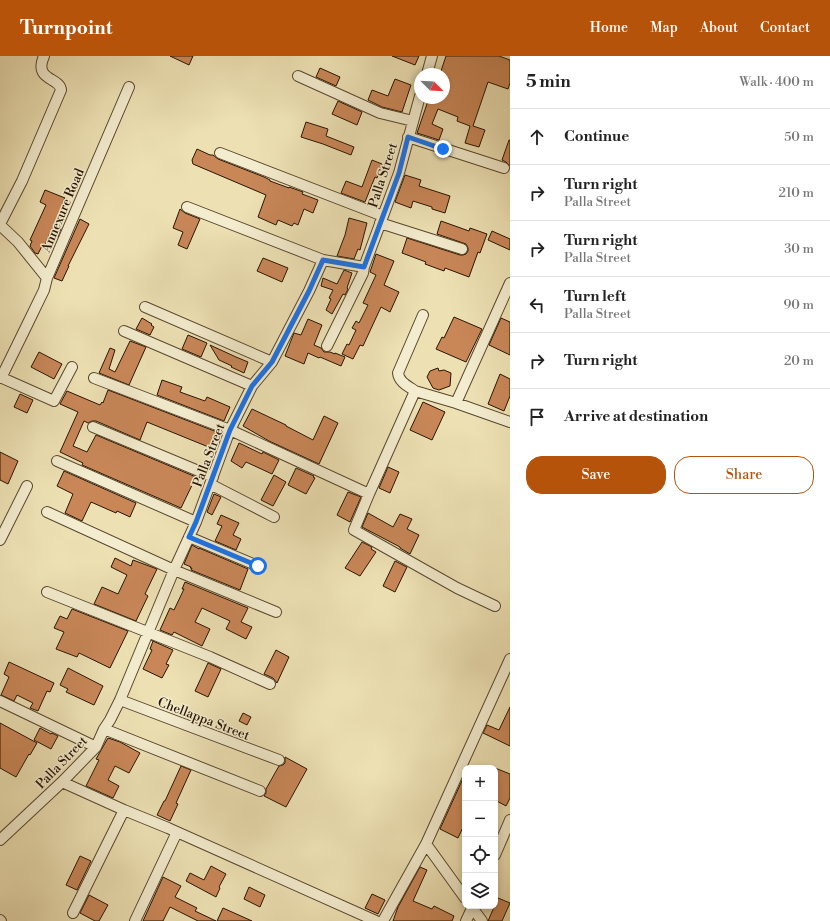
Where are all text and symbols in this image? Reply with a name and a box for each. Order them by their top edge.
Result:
text: Turnpoint [20,16,113,40]
text: Home [590,19,628,37]
text: Map [650,19,678,37]
text: About [700,19,738,37]
text: Contact [760,19,810,37]
north arrow [414,68,450,104]
text: 5 min [526,71,571,93]
text: Walk · 400 m [739,74,814,90]
icon: ahead [526,126,548,148]
text: Continue [564,127,629,146]
text: 50 m [784,129,814,145]
route end [434,140,452,158]
street label: Palla Street [365,141,401,210]
street label: Annexure Road [38,165,88,256]
text: Turn right [564,175,638,194]
icon: right [526,182,548,204]
text: 210 m [779,185,814,201]
text: Palla Street [564,194,631,210]
text: Turn right [564,231,638,250]
icon: right [526,238,548,260]
text: 30 m [784,241,814,257]
text: Palla Street [564,250,631,266]
text: Turn left [564,287,626,306]
icon: left [526,294,548,316]
text: 90 m [783,297,814,313]
text: Palla Street [564,306,631,322]
icon: right [526,350,548,372]
text: Turn right [564,351,638,370]
text: 20 m [784,353,814,369]
icon: arrive [526,406,548,428]
text: Arrive at destination [564,407,708,426]
street label: Palla Street [189,421,229,490]
button: Save [526,456,666,494]
button: Share [674,456,814,494]
route start [249,557,267,575]
street label: Chellappa Street [155,694,252,744]
street label: Palla Street [33,733,91,792]
map controls [462,765,498,909]
button: + [462,765,498,801]
button: − [462,801,498,837]
button: locate [462,837,498,873]
button: layers [462,873,498,909]

